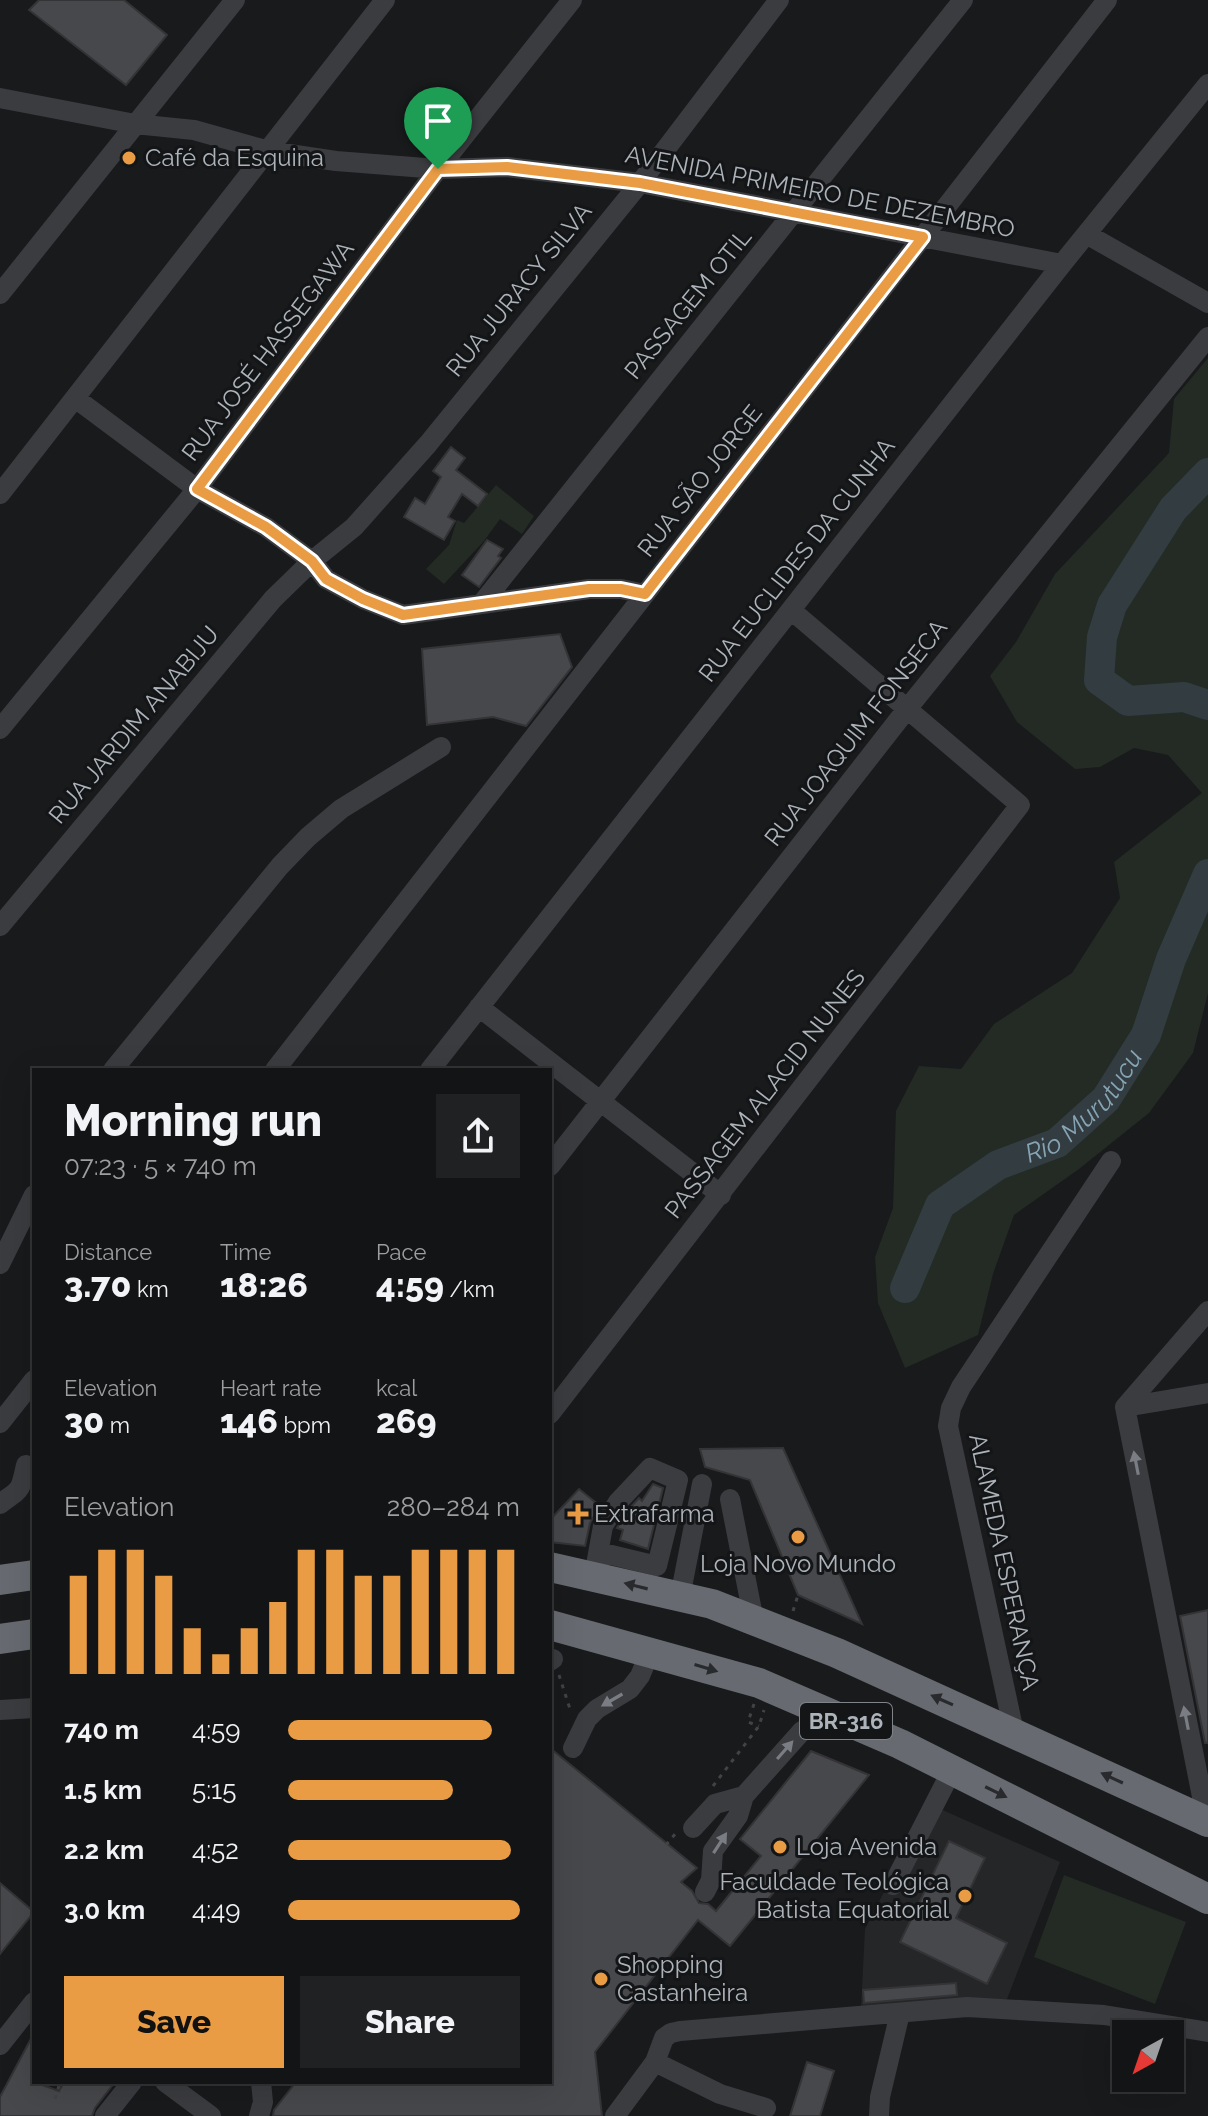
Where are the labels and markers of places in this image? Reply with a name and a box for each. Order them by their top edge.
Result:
pin [404,87,472,169]
place label: Café da Esquina [145,143,324,172]
marker: Café da Esquina [120,149,138,167]
place label: Extrafarma [594,1499,715,1528]
marker: Extrafarma [569,1505,587,1523]
marker: Loja Novo Mundo [789,1528,807,1546]
place label: Loja Novo Mundo [700,1549,896,1578]
place label: Loja Avenida [796,1832,937,1861]
marker: Loja Avenida [771,1838,789,1856]
place label: Faculdade Teológica Batista Equatorial [720,1867,949,1924]
marker: Faculdade Teológica Batista Equatorial [956,1887,974,1905]
place label: Shopping Castanheira [617,1950,748,2007]
marker: Shopping Castanheira [592,1970,610,1988]

